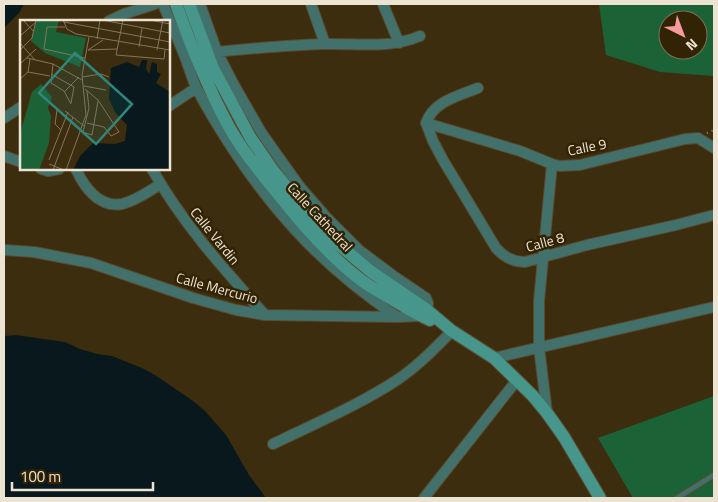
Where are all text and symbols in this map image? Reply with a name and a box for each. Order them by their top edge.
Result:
north arrow [658,10,708,60]
inset map [20,20,170,170]
text: N [681,34,703,56]
street label: Calle 9 [566,132,608,161]
street label: Calle Cathedral [283,177,358,256]
street label: Calle Vardin [186,202,245,269]
street label: Calle 8 [523,226,567,257]
street label: Calle Mercurio [174,267,260,308]
scale bar [12,460,154,492]
text: 100 m [20,465,61,488]

